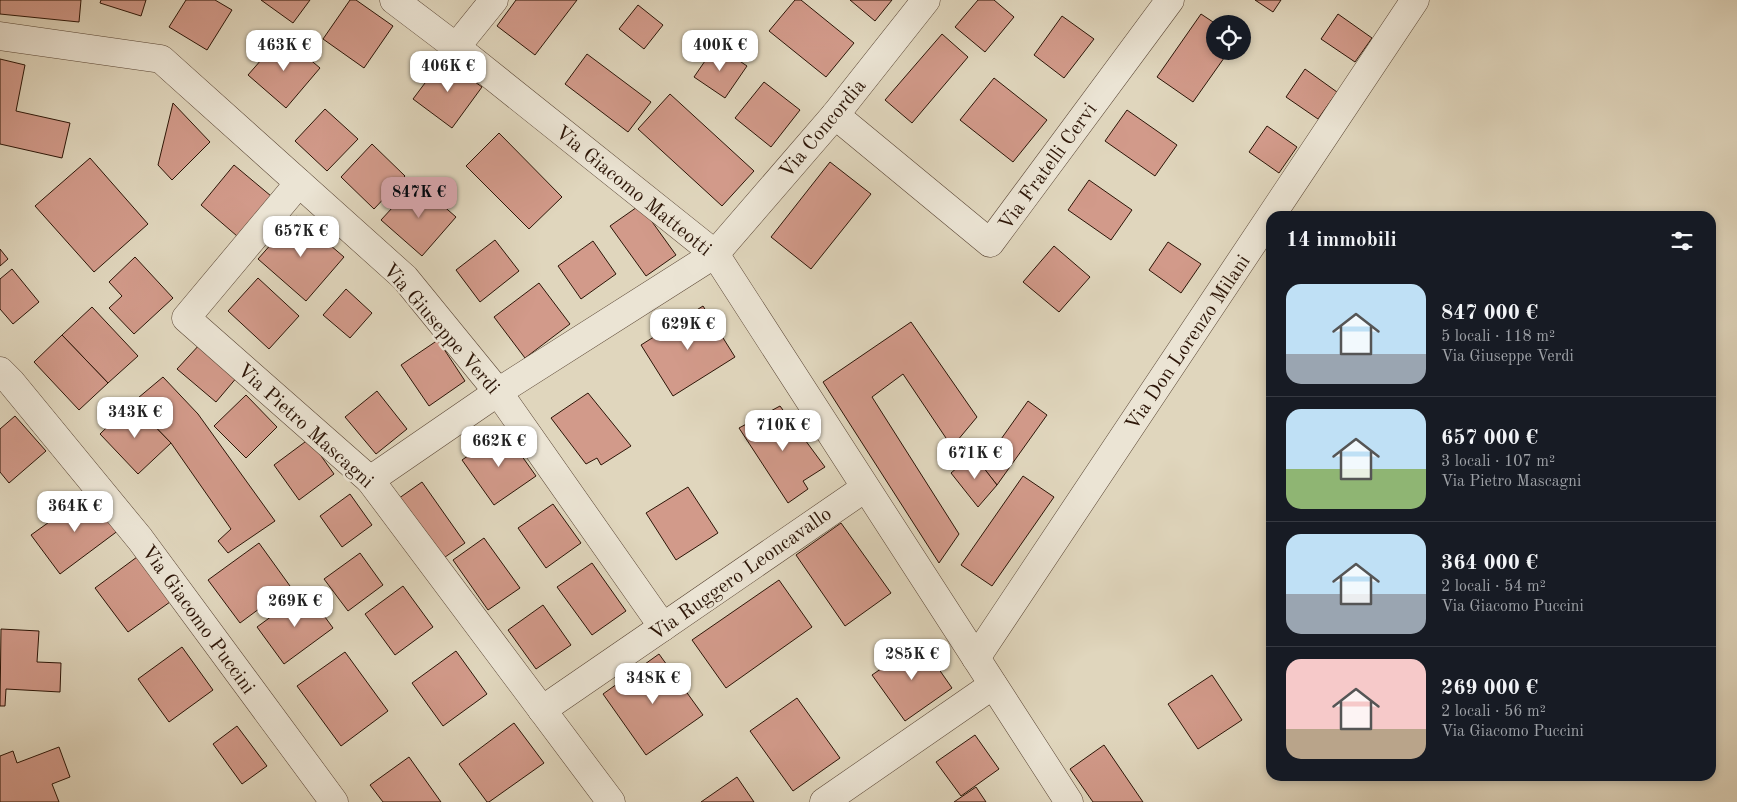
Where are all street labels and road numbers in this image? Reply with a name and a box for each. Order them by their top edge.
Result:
street label: Via Concordia [777,76,871,182]
street label: Via Fratelli Cervi [996,100,1101,234]
street label: Via Giacomo Matteotti [551,123,715,260]
street label: Via Don Lorenzo Milani [1123,252,1255,434]
street label: Via Giuseppe Verdi [378,260,503,399]
street label: Via Pietro Mascagni [233,360,376,493]
street label: Via Ruggero Leoncavallo [647,504,836,645]
street label: Via Giacomo Puccini [137,542,258,698]

